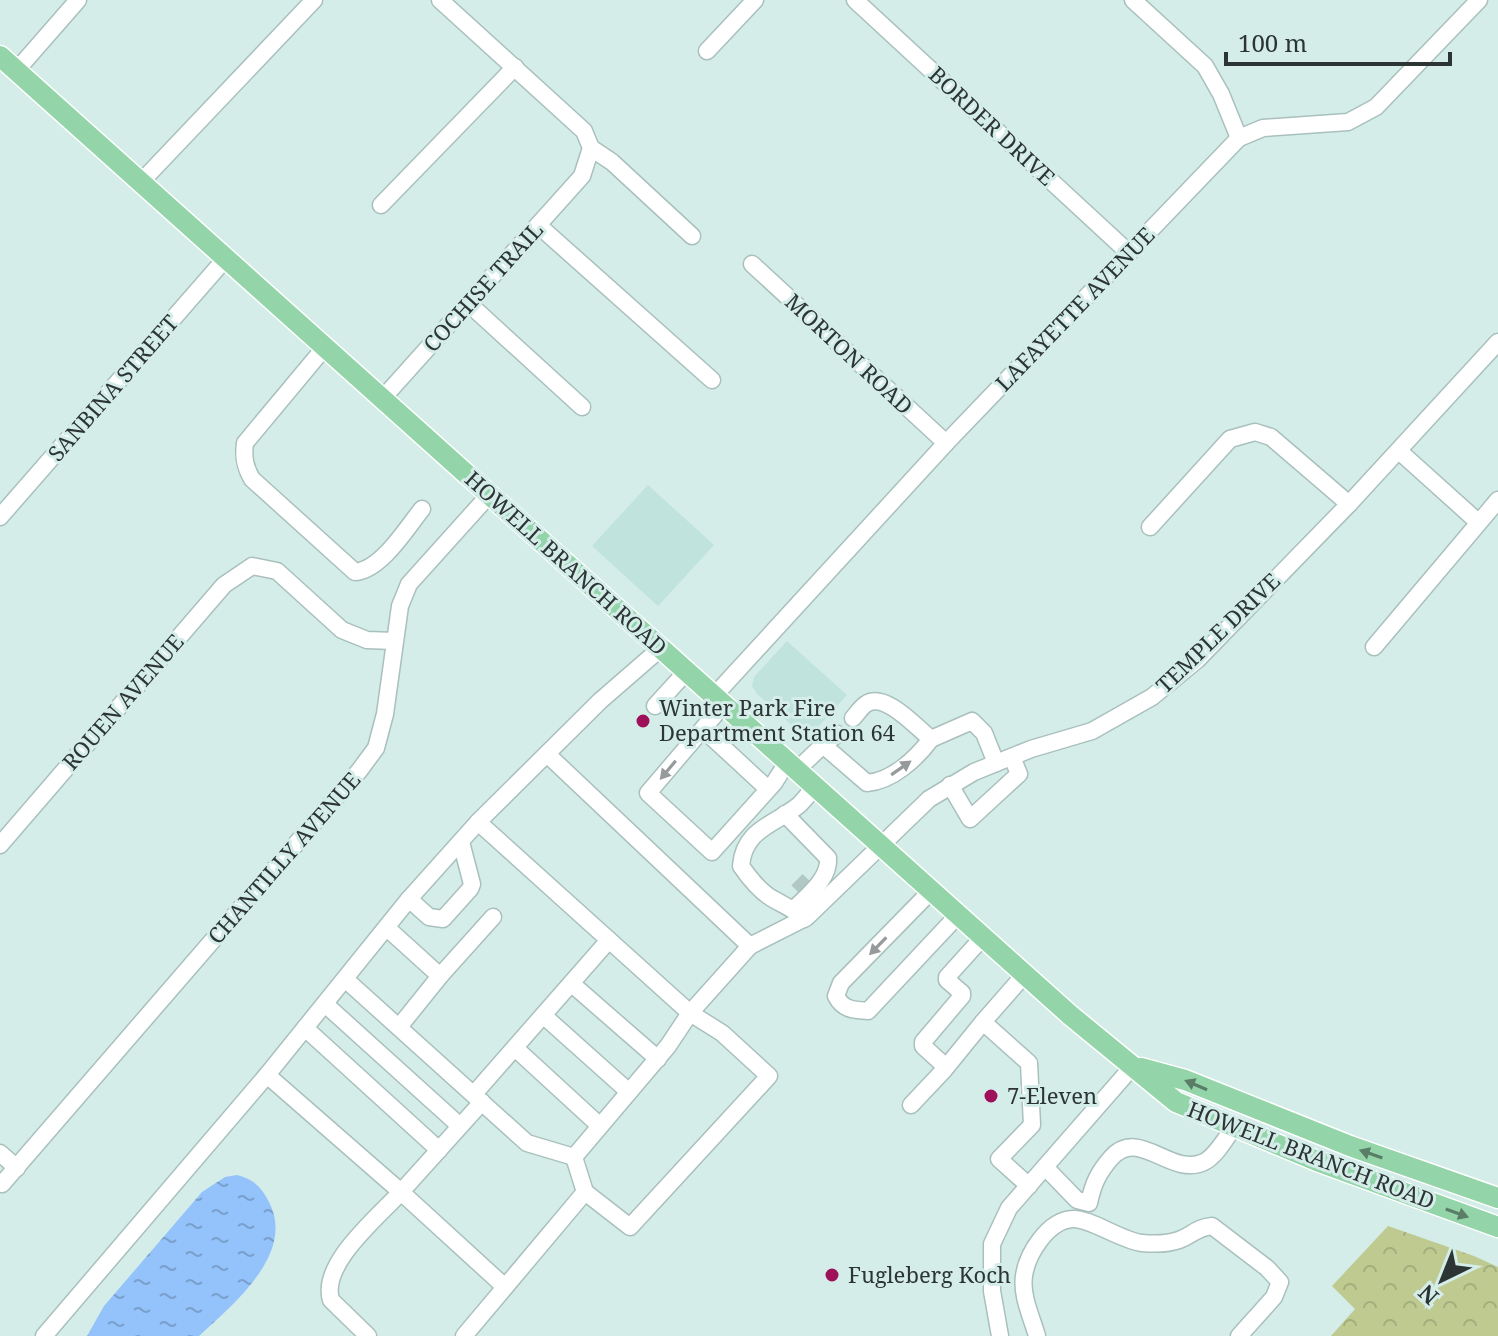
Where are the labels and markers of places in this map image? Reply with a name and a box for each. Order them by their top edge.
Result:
place label: Winter Park Fire Department Station 64 [659,692,895,747]
marker: Winter Park Fire Department Station 64 [634,712,652,730]
place label: 7-Eleven [1007,1080,1097,1110]
marker: 7-Eleven [982,1087,1000,1105]
place label: Fugleberg Koch [848,1259,1011,1289]
marker: Fugleberg Koch [823,1266,841,1284]

